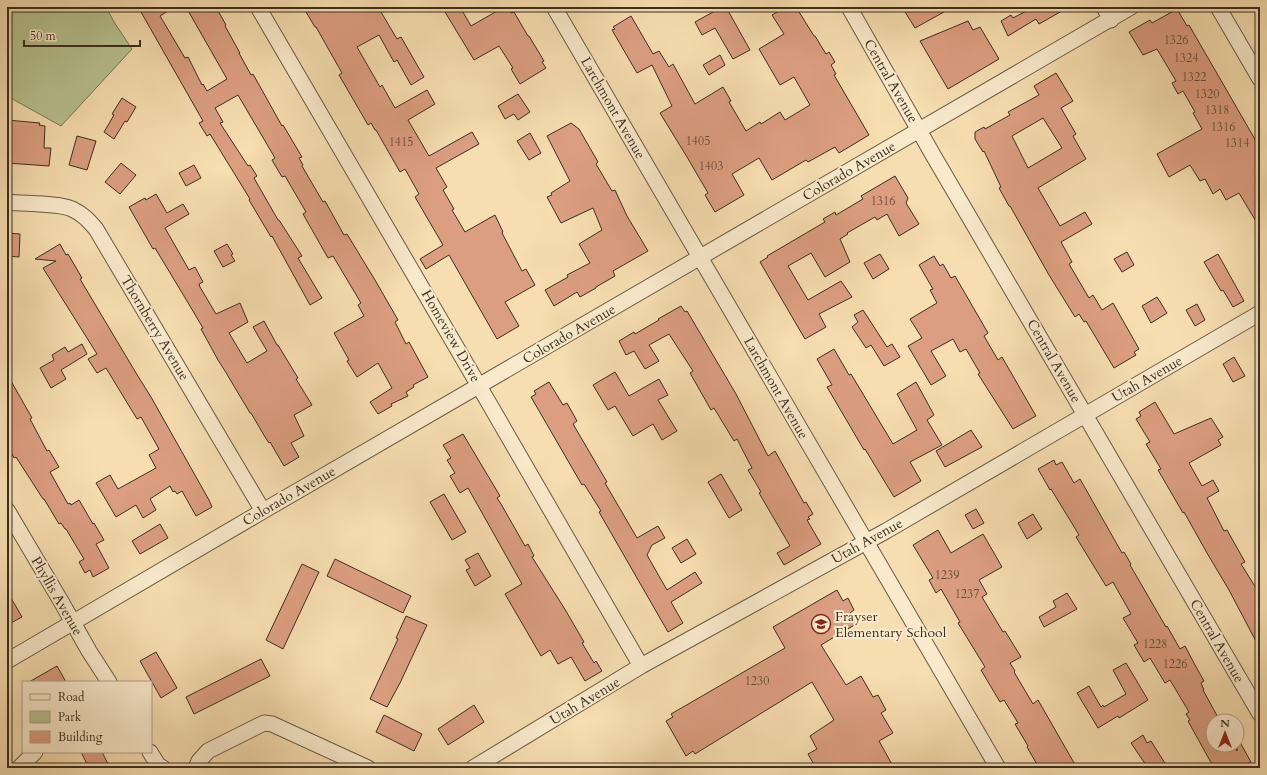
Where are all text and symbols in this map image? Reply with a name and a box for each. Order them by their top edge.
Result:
scale bar [24,22,140,48]
text: 50 m [30,28,57,44]
house number: 1326 [1164,32,1188,48]
street label: Central Avenue [859,36,923,126]
house number: 1324 [1174,50,1198,66]
street label: Larchmont Avenue [576,54,650,162]
house number: 1322 [1182,69,1206,85]
house number: 1320 [1195,86,1219,102]
house number: 1318 [1205,102,1229,118]
house number: 1316 [1211,119,1235,135]
house number: 1405 [686,133,710,149]
house number: 1415 [389,134,413,150]
house number: 1314 [1225,135,1249,151]
street label: Colorado Avenue [799,137,899,205]
house number: 1403 [699,158,723,174]
house number: 1316 [871,193,895,209]
street label: Thornberry Avenue [116,272,194,384]
street label: Homeview Drive [417,286,485,386]
street label: Colorado Avenue [519,300,619,368]
street label: Central Avenue [1022,316,1086,406]
street label: Larchmont Avenue [739,334,813,442]
street label: Utah Avenue [1108,351,1186,407]
street label: Colorado Avenue [239,462,339,530]
street label: Utah Avenue [828,514,906,568]
street label: Phyllis Avenue [27,553,87,639]
house number: 1239 [935,567,959,583]
house number: 1237 [955,586,979,602]
street label: Central Avenue [1185,596,1249,686]
place label: Frayser Elementary School [835,607,947,642]
school or university icon: Frayser Elementary School [810,613,832,635]
house number: 1228 [1143,636,1167,652]
house number: 1226 [1163,656,1187,672]
street label: Utah Avenue [546,673,624,729]
house number: 1230 [745,673,769,689]
legend [22,681,152,753]
text: Road [58,689,85,705]
text: Park [58,709,82,725]
north arrow [1205,713,1245,753]
text: N [1220,716,1230,731]
text: Building [58,729,103,745]

